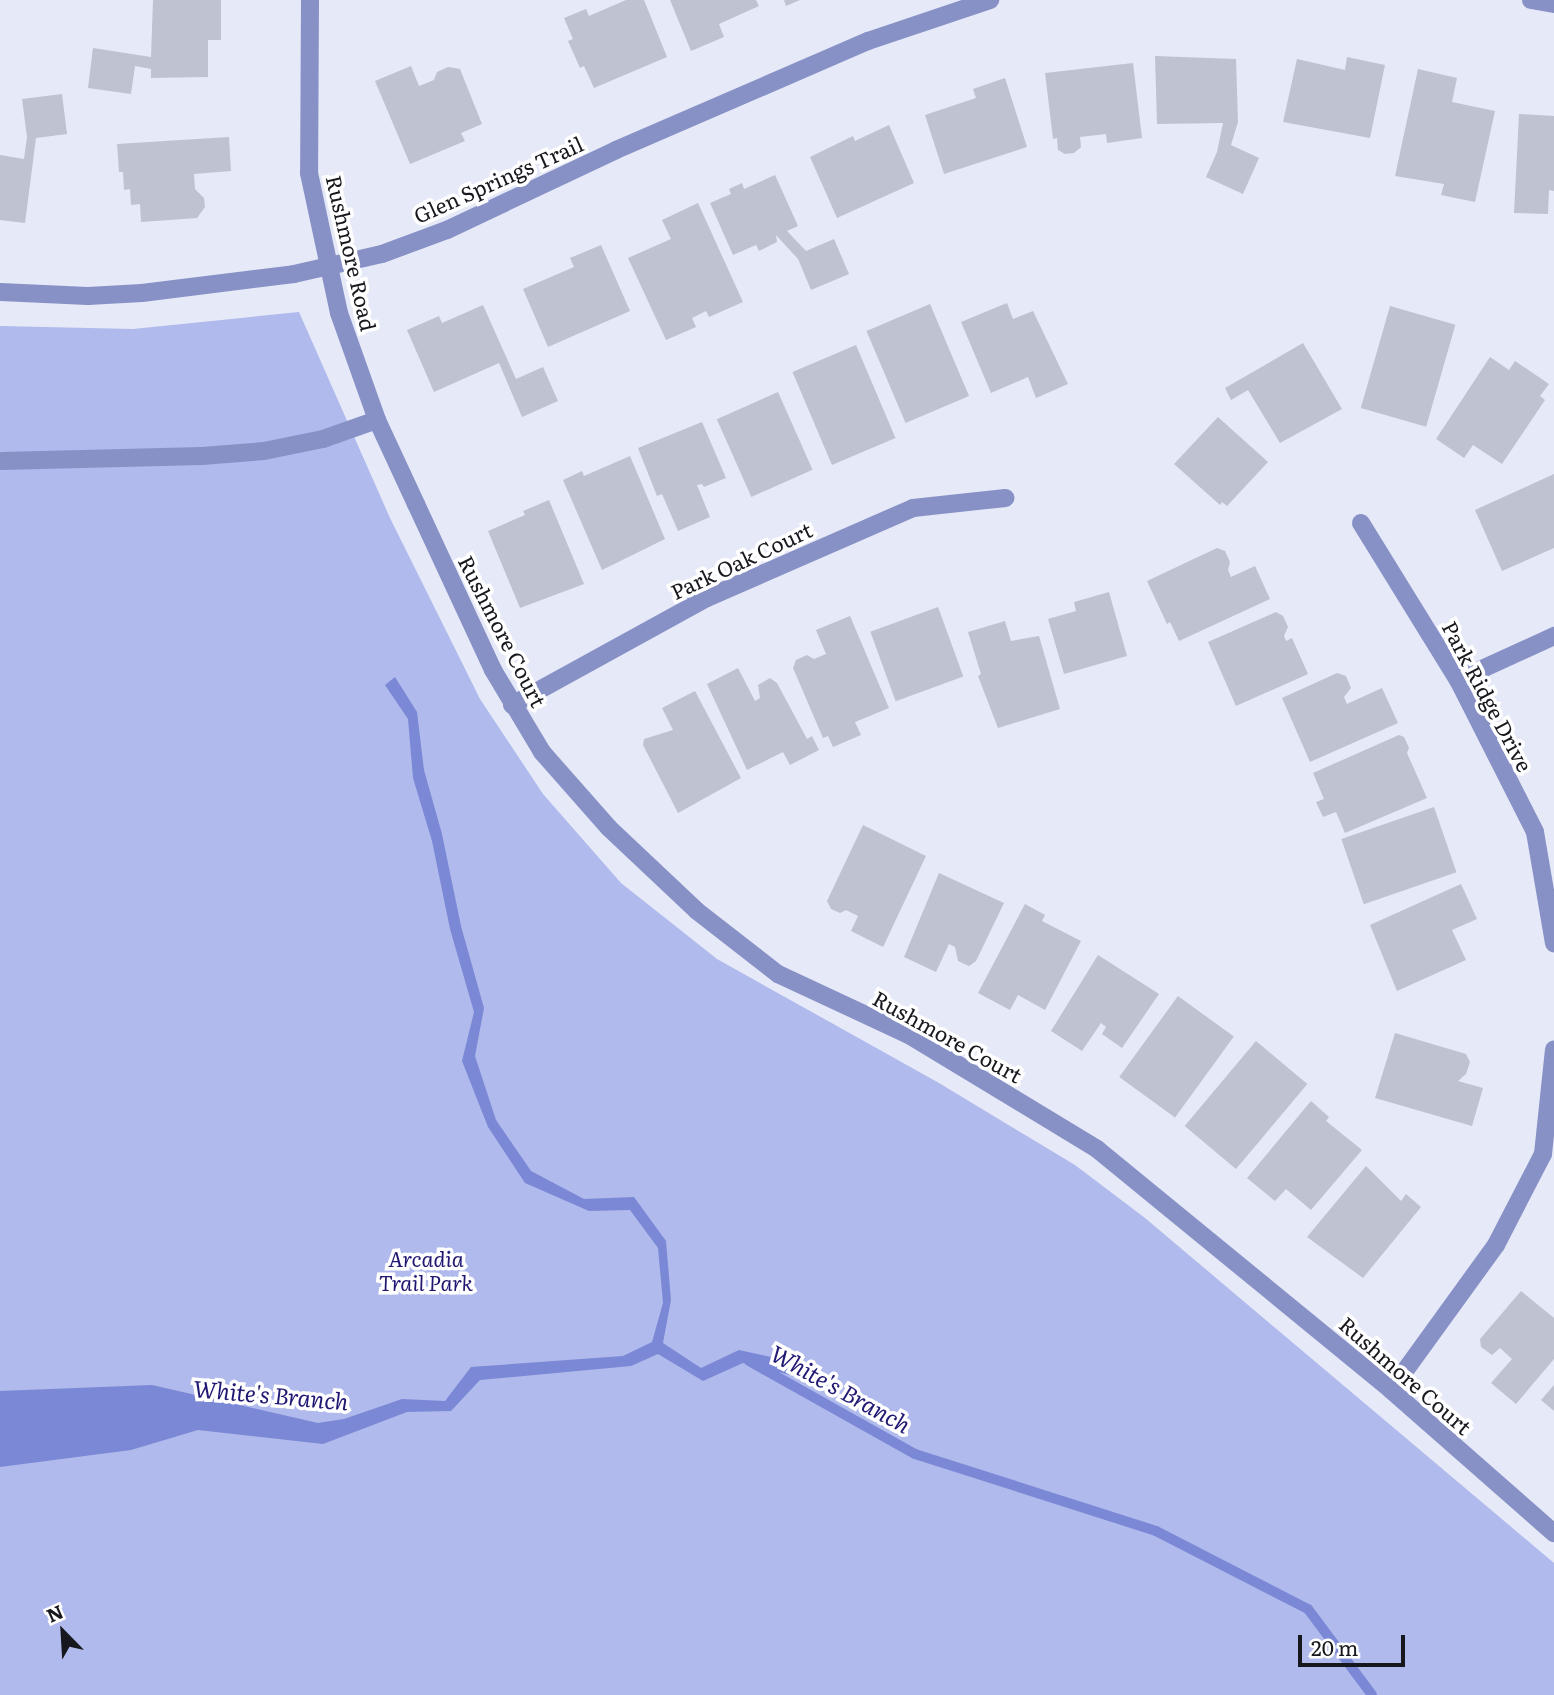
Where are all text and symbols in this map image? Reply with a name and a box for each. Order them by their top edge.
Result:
street label: Glen Springs Trail [409,130,587,228]
street label: Rushmore Road [322,173,382,333]
street label: Park Oak Court [666,516,816,604]
street label: Rushmore Court [454,551,552,711]
street label: Park Ridge Drive [1438,616,1538,776]
street label: Rushmore Court [869,985,1027,1087]
park label: Arcadia Trail Park [379,1245,473,1295]
street label: Rushmore Court [1335,1311,1477,1439]
water label: White's Branch [766,1338,916,1438]
water label: White's Branch [192,1373,350,1415]
north arrow [28,1597,98,1667]
text: N [41,1597,67,1629]
scale bar [1302,1622,1409,1666]
text: 20 m [1311,1631,1358,1662]

